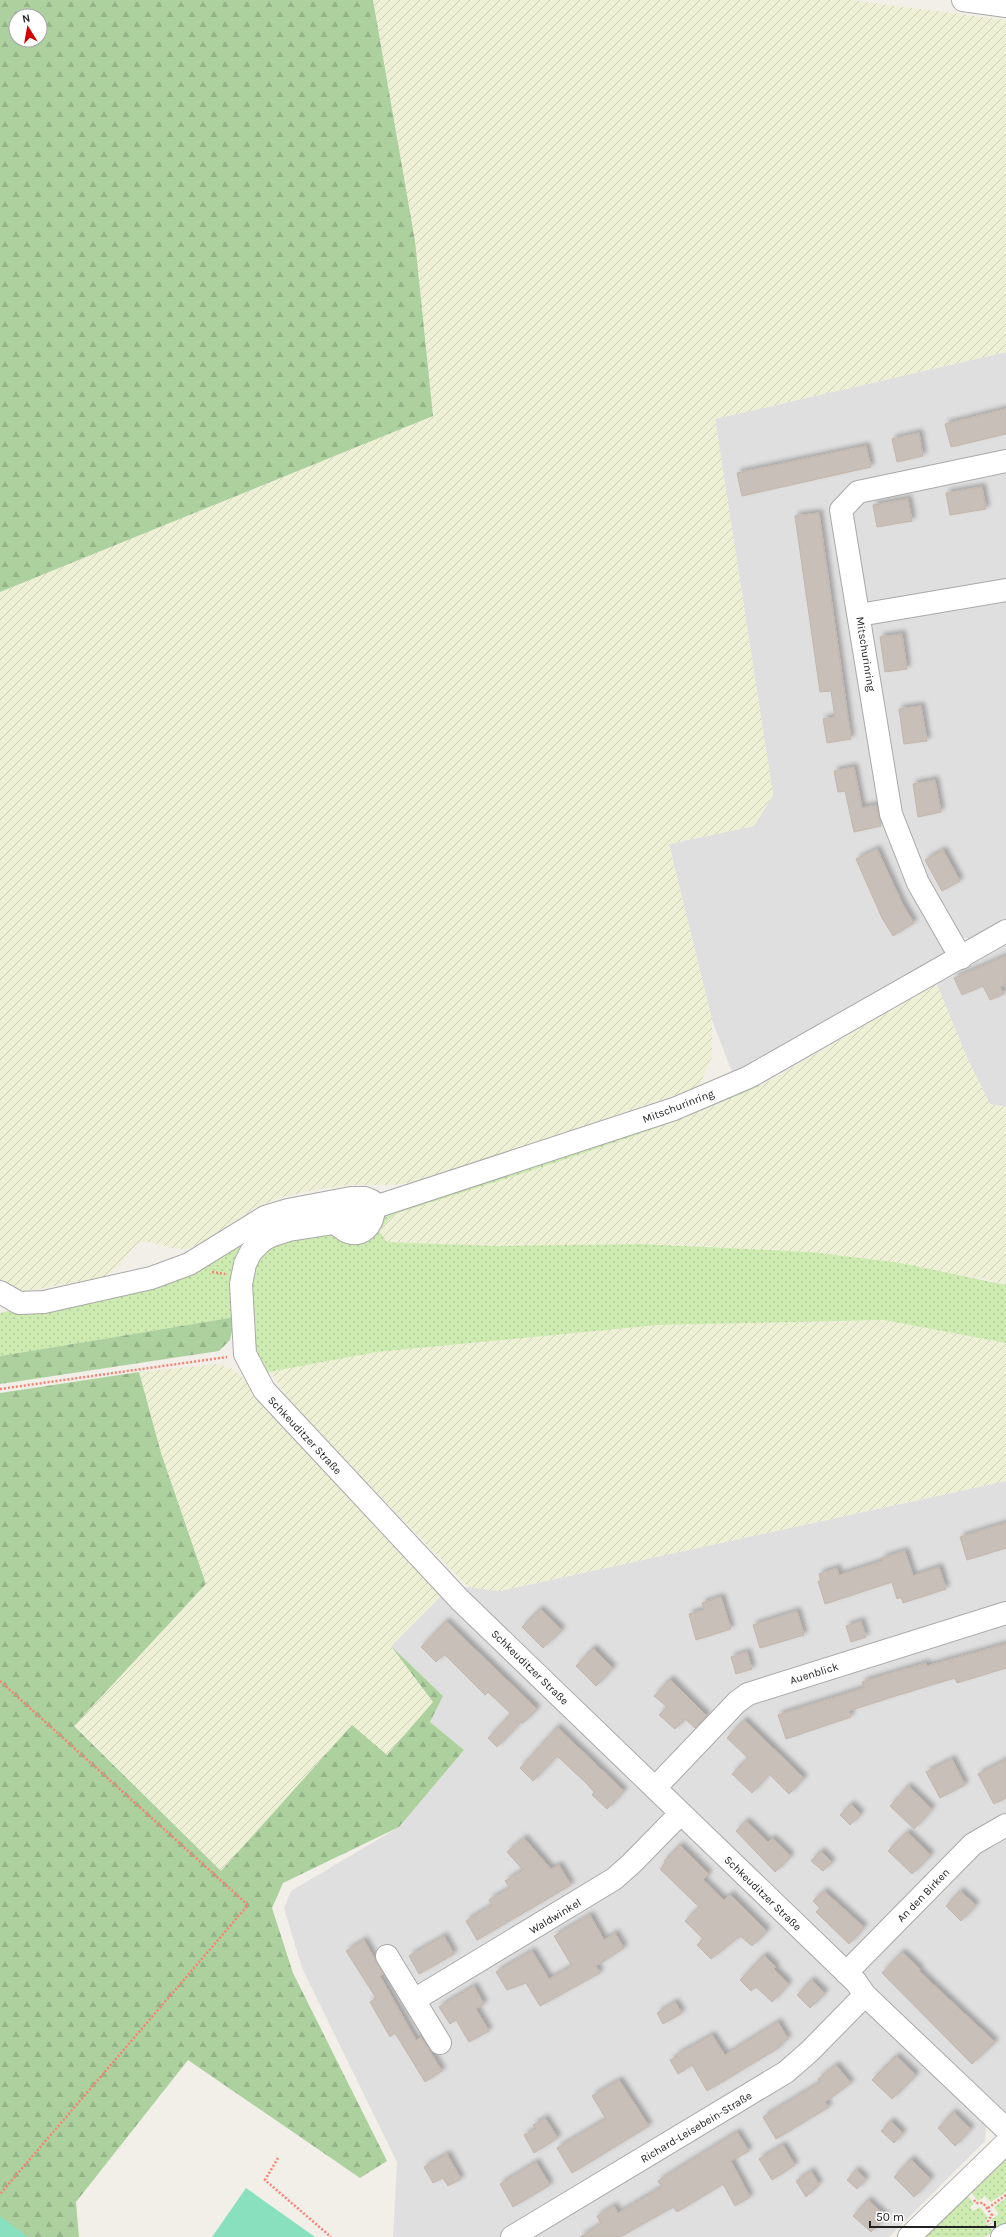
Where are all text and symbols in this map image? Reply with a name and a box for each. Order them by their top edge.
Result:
north arrow [8,8,48,48]
text: N [21,12,31,26]
street label: Mitschurinring [853,616,878,693]
street label: Mitschurinring [641,1087,716,1126]
street label: Schkeuditzer Straße [265,1394,344,1477]
street label: Schkeuditzer Straße [488,1627,571,1708]
street label: Auenblick [788,1660,840,1687]
street label: Schkeuditzer Straße [721,1853,804,1934]
street label: An den Birken [895,1866,952,1925]
street label: Waldwinkel [527,1896,583,1937]
street label: Richard-Leisebein-Straße [638,2089,754,2166]
scale bar [870,2203,995,2229]
text: 50 m [876,2210,904,2224]

